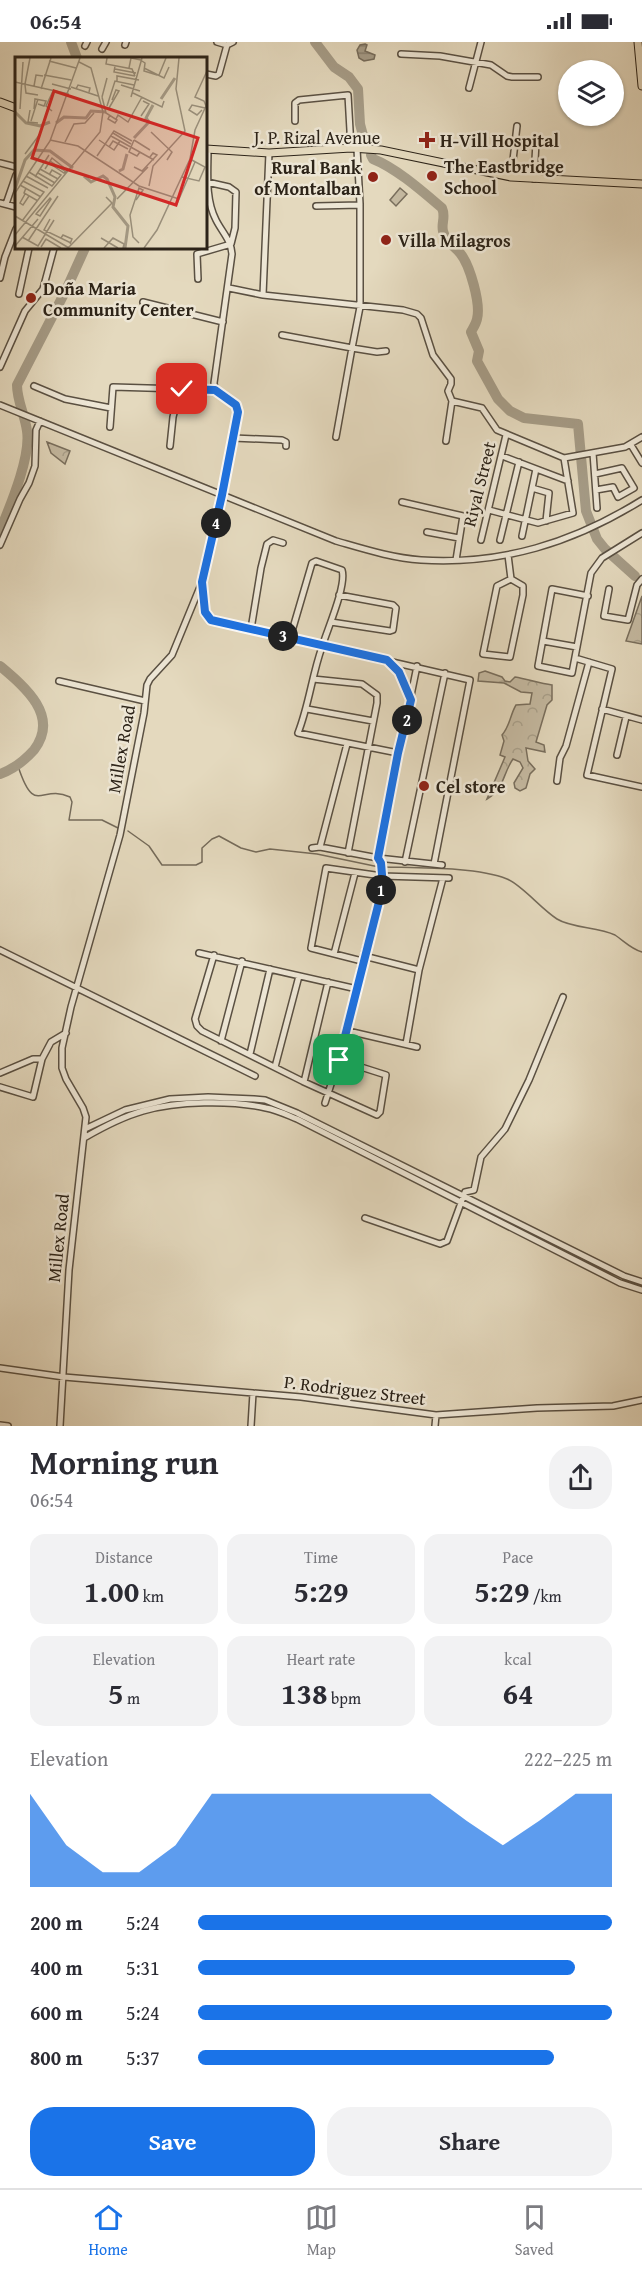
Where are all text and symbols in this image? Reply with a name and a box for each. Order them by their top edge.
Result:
text: 06:54 [30,5,82,37]
inset map [15,57,207,249]
map controls [558,60,624,126]
button: layers [558,60,624,126]
street label: J. P. Rizal Avenue [252,124,380,151]
place label: H-Vill Hospital [440,127,559,154]
marker: H-Vill Hospital [418,131,436,149]
place label: The Eastbridge School [444,153,564,201]
place label: Rural Bank of Montalban [254,154,362,202]
marker: The Eastbridge School [425,169,439,183]
marker: Rural Bank of Montalban [366,170,380,184]
place label: Villa Milagros [398,227,511,254]
marker: Villa Milagros [379,233,393,247]
place label: Doña Maria Community Center [43,275,194,323]
marker: Doña Maria Community Center [24,291,38,305]
pin [156,363,207,414]
icon: check [165,372,198,405]
street label: Riyal Street [455,438,503,530]
pin: 4 [201,508,231,538]
text: 4 [212,511,220,535]
pin: 3 [268,621,298,651]
text: 3 [279,624,287,648]
street label: Millex Road [100,703,142,795]
pin: 2 [392,705,422,735]
text: 2 [403,708,411,732]
place label: Cel store [436,773,506,800]
marker: Cel store [417,779,431,793]
pin: 1 [366,875,396,905]
text: 1 [377,878,385,902]
pin [313,1034,364,1085]
icon: arrive [322,1043,355,1076]
street label: Millex Road [40,1192,76,1284]
street label: P. Rodriguez Street [283,1368,428,1412]
text: Morning run [30,1438,219,1486]
button: share [549,1446,612,1509]
text: 06:54 [30,1485,73,1514]
text: Distance [95,1545,153,1569]
text: Time [304,1545,338,1569]
text: Pace [503,1545,533,1569]
text: 1.00 [84,1569,139,1613]
text: 5:29 [293,1569,349,1613]
text: 5:29 [474,1569,529,1613]
text: km [139,1584,164,1608]
text: /km [529,1584,562,1608]
text: Elevation [93,1647,155,1671]
text: Heart rate [287,1647,355,1671]
text: kcal [504,1647,532,1671]
text: 5 [108,1671,123,1715]
text: 138 [281,1671,328,1715]
text: 64 [502,1671,534,1715]
text: m [123,1686,140,1710]
text: bpm [328,1686,361,1710]
text: Elevation [30,1744,108,1773]
text: 222–225 m [524,1744,612,1773]
text: 200 m [30,1908,83,1937]
text: 5:24 [126,1908,160,1937]
text: 400 m [30,1953,83,1982]
text: 5:31 [126,1953,160,1982]
text: 600 m [30,1998,83,2027]
text: 5:24 [126,1998,160,2027]
text: 800 m [30,2043,83,2072]
text: 5:37 [126,2043,160,2072]
button: Save [30,2107,315,2176]
button: Share [327,2107,612,2176]
tab: Home [88,2201,128,2261]
tab: Map [305,2201,338,2261]
tab: Saved [515,2201,554,2261]

